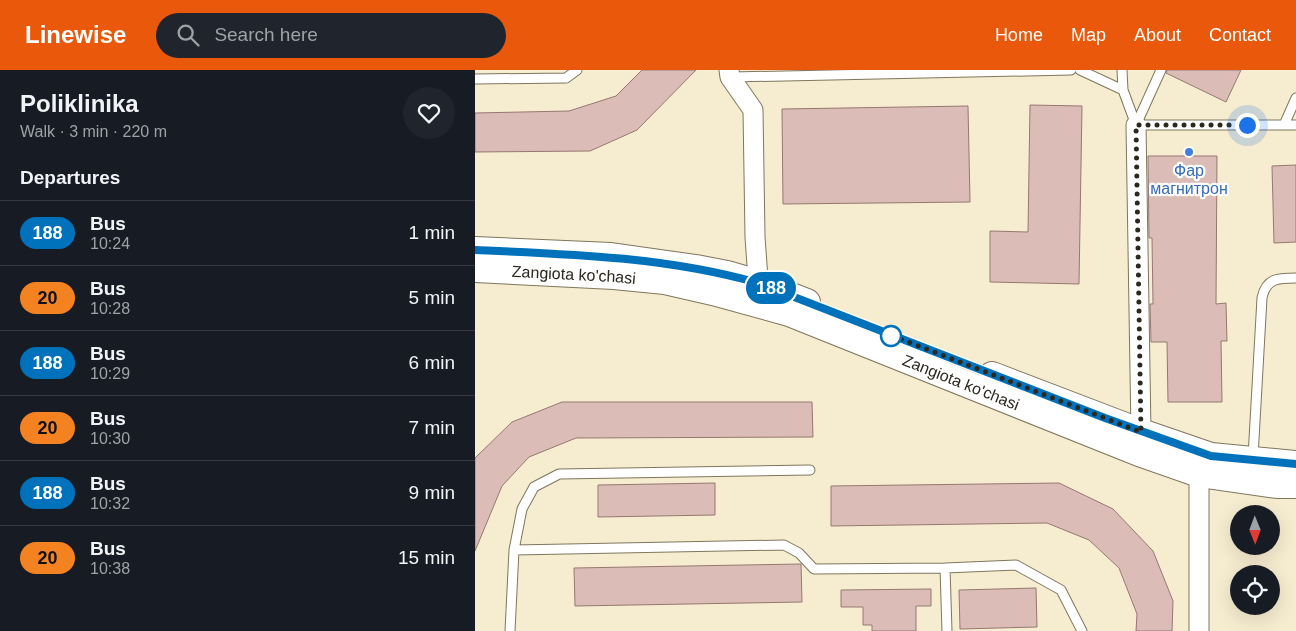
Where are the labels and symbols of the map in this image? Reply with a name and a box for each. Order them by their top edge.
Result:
your location [1235,113,1260,138]
marker: Фар магнитрон [1183,146,1195,158]
place label: Фар магнитрон [1150,162,1228,197]
street label: Zangiota ko'chasi [511,262,637,287]
line badge: 188 [742,272,800,304]
unlabelled marker [880,325,902,347]
street label: Zangiota ko'chasi [900,351,1022,413]
north arrow [1230,505,1280,555]

